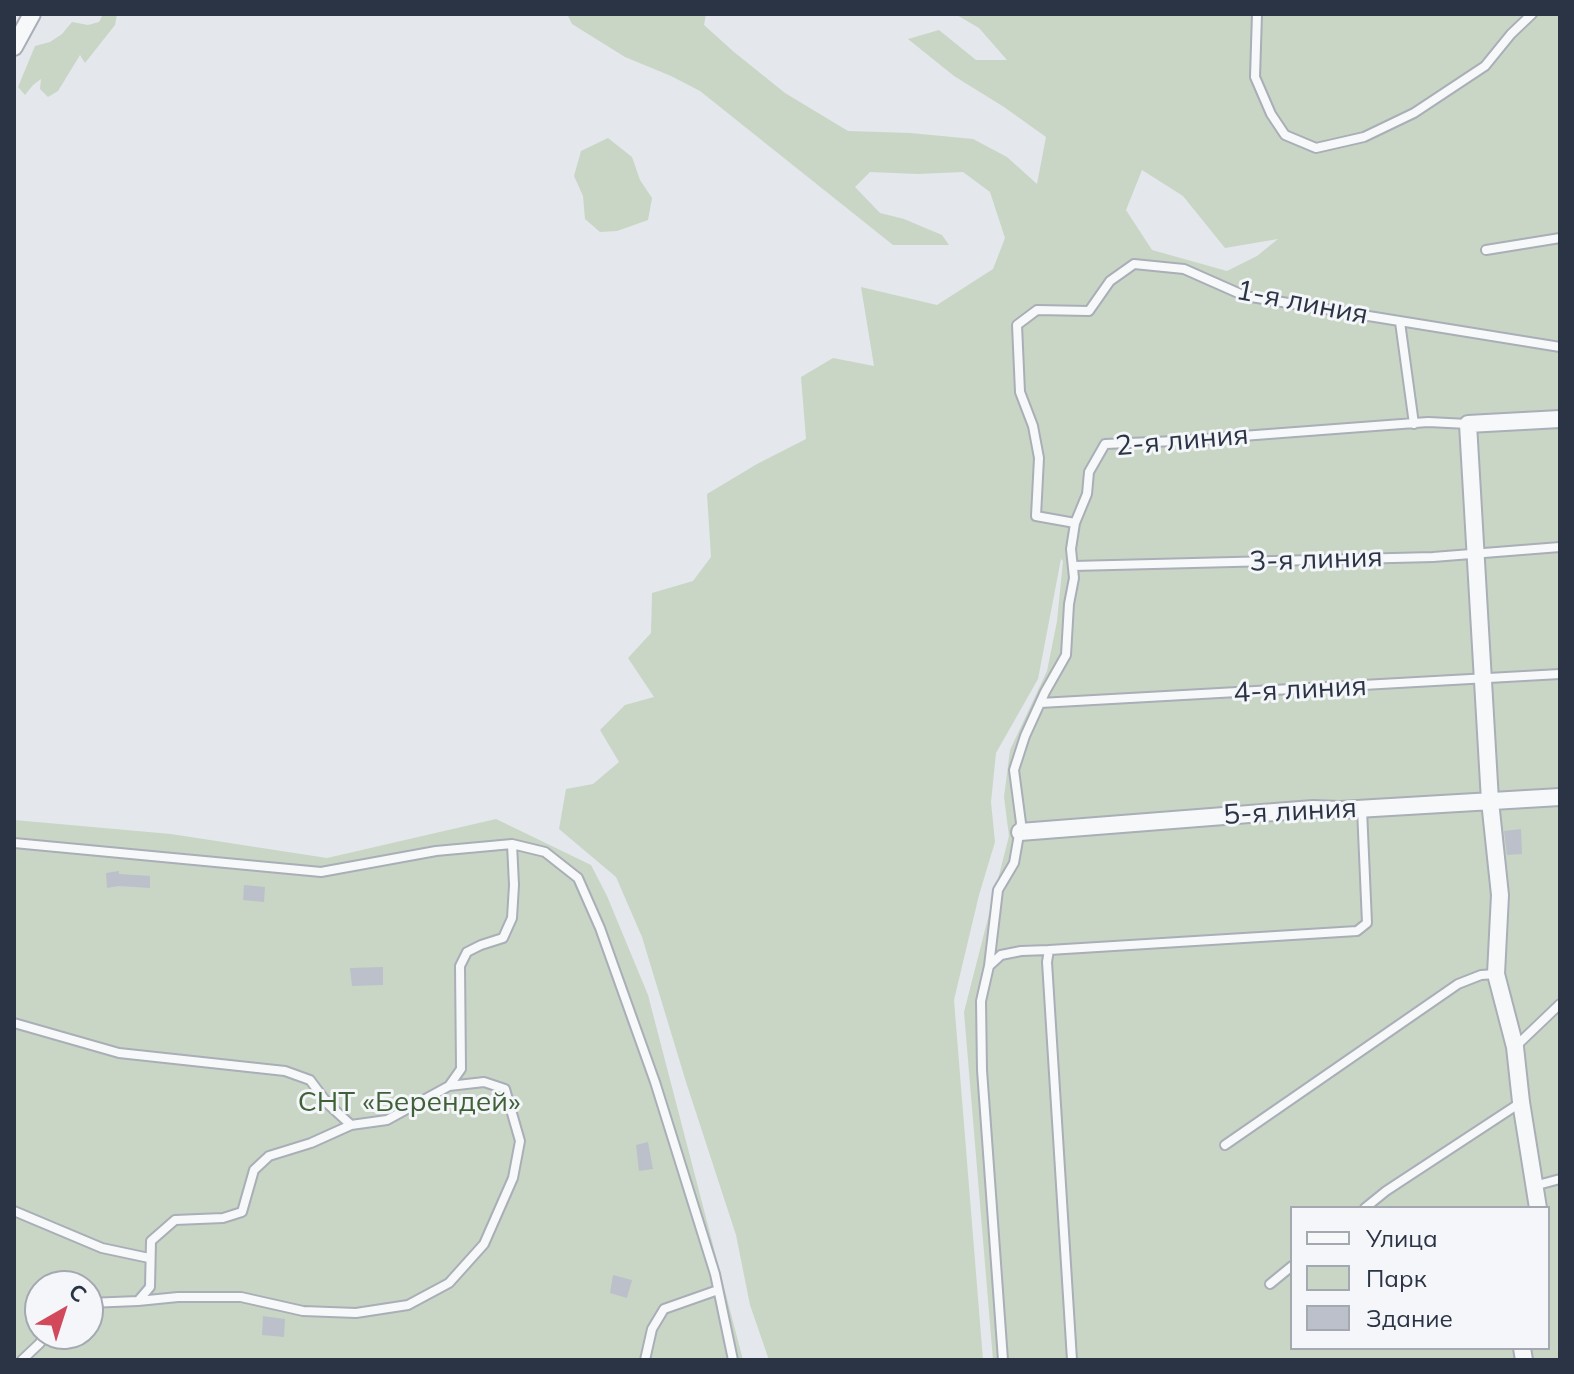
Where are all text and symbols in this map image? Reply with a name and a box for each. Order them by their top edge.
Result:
street label: 1-я линия [1233,274,1371,332]
street label: 2-я линия [1114,418,1250,464]
street label: 3-я линия [1249,541,1383,579]
street label: 4-я линия [1233,670,1367,710]
street label: 5-я линия [1223,792,1357,832]
park label: СНТ «Берендей» [298,1086,520,1120]
legend [1290,1206,1550,1350]
text: Улица [1366,1223,1438,1253]
text: Парк [1366,1263,1427,1293]
north arrow [24,1270,104,1350]
text: С [63,1277,93,1309]
text: Здание [1366,1303,1453,1333]

